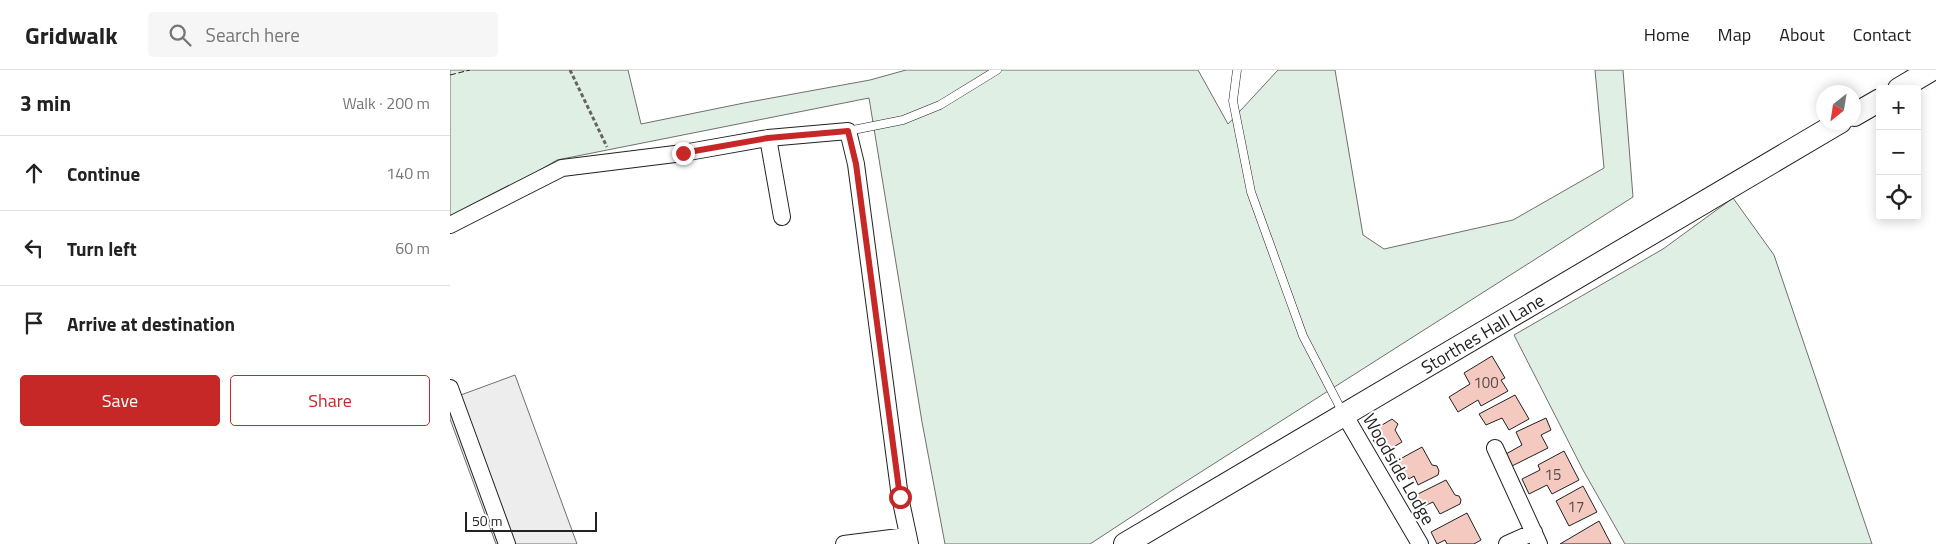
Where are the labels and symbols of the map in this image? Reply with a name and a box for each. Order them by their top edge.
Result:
north arrow [1816,85,1861,130]
route end [672,142,695,165]
street label: Storthes Hall Lane [1416,286,1549,380]
house number: 100 [1473,371,1499,394]
street label: Woodside Lodge [1356,408,1442,530]
house number: 15 [1545,463,1561,486]
route start [889,486,912,509]
house number: 17 [1568,495,1584,518]
scale bar [465,509,598,532]

